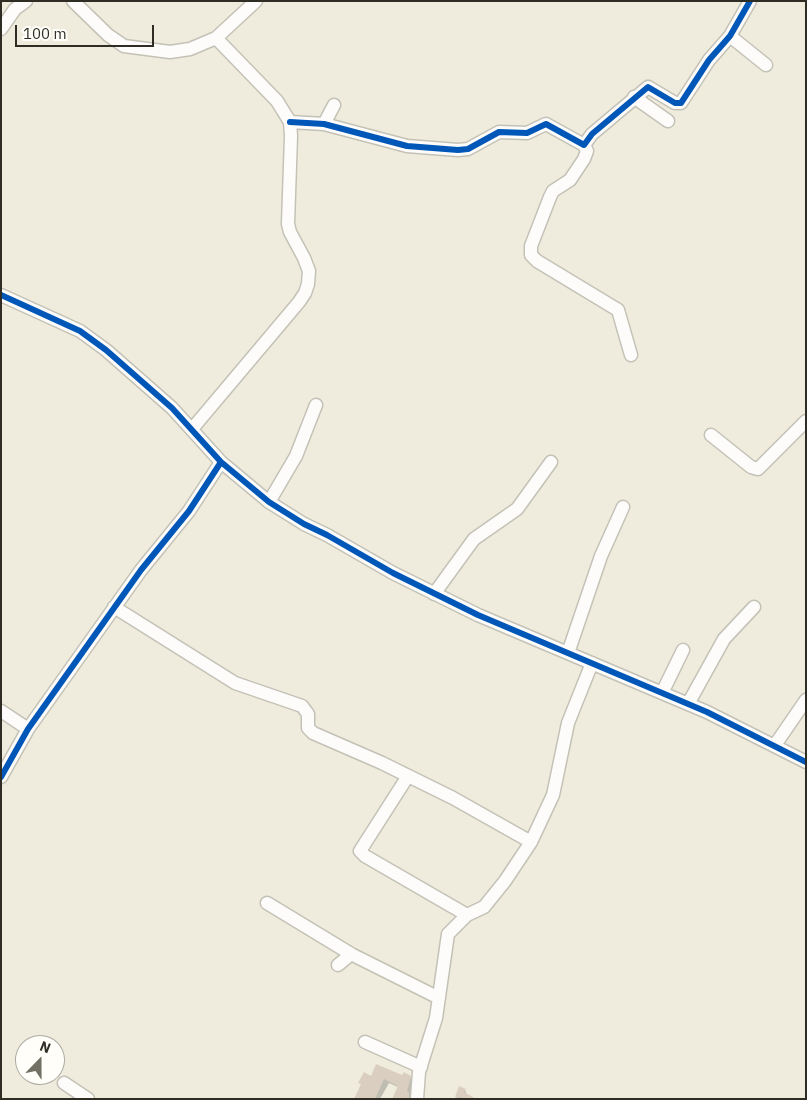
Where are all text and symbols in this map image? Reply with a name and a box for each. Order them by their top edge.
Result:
scale bar [18,15,156,47]
text: 100 m [23,24,67,43]
north arrow [15,1035,65,1085]
text: N [37,1037,53,1057]

